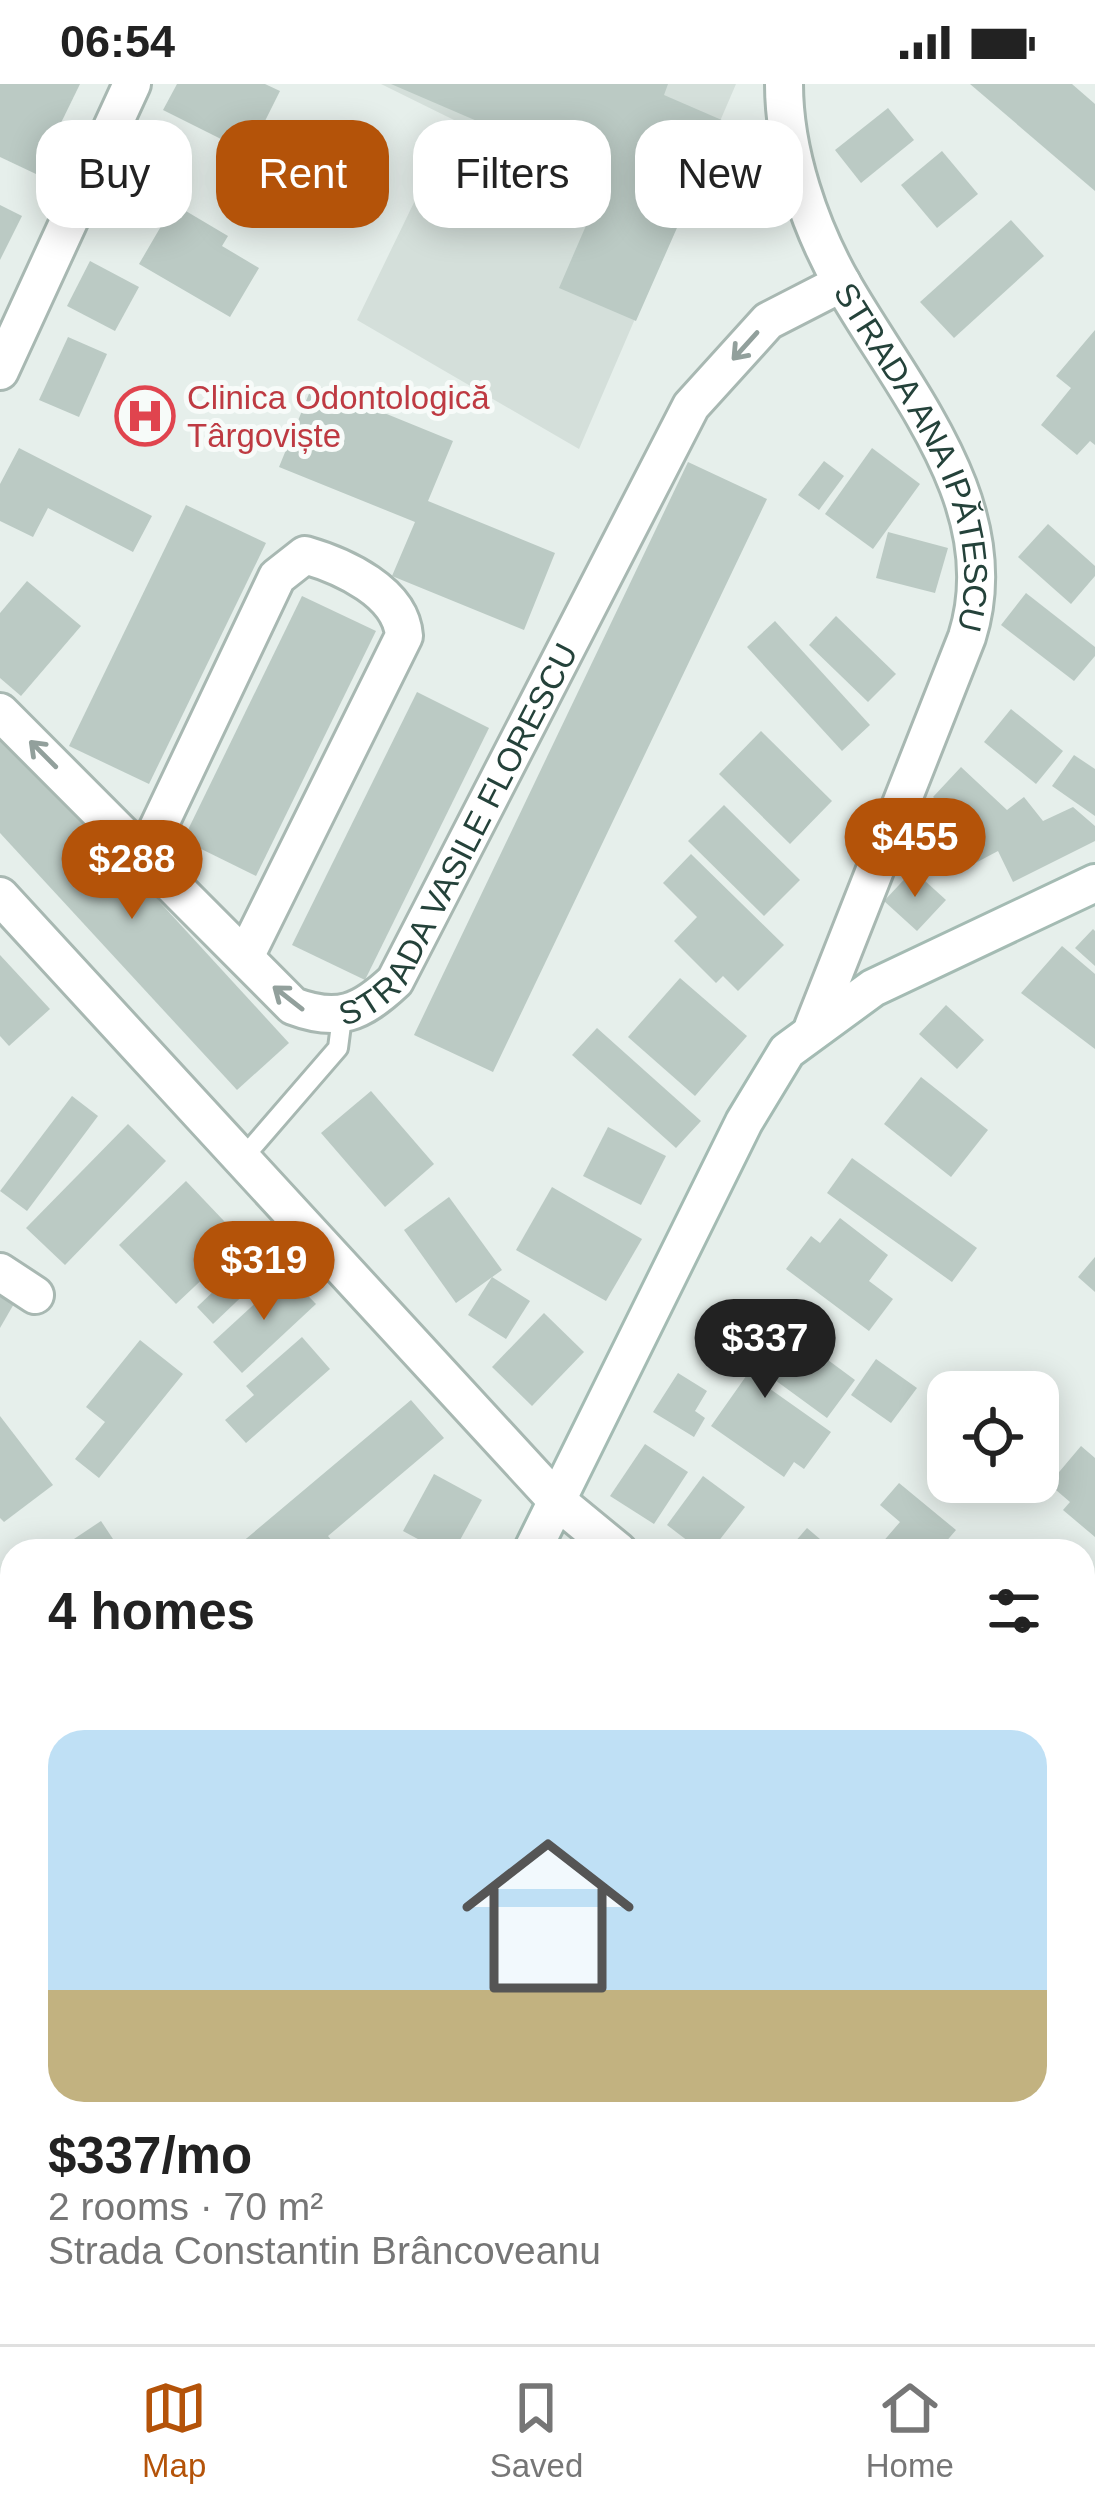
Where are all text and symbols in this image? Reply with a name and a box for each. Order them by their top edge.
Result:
text: 06:54 [60,16,175,67]
chip: Buy [36,120,192,228]
chip: Rent [216,120,389,228]
chip: Filters [413,120,611,228]
chip: New [635,120,803,228]
street label: STRADA ANA IPĂTESCU [827,276,994,635]
one-way arrow [732,331,759,361]
place label: Clinica Odontologică Târgoviște [187,379,490,454]
hospital icon: Clinica Odontologică Târgoviște [114,385,176,447]
street label: STRADA VASILE FLORESCU [334,637,585,1033]
one-way arrow [29,740,58,769]
pin: $455 [844,798,986,900]
text: $455 [872,815,958,858]
pin: $288 [61,820,203,922]
text: $288 [89,837,175,880]
one-way arrow [273,985,305,1011]
pin: $319 [193,1221,335,1323]
text: $319 [221,1238,307,1281]
pin: $337 [694,1299,836,1401]
text: $337 [722,1316,808,1359]
map controls [927,1371,1059,1503]
button: locate [927,1371,1059,1503]
icon: filters [981,1578,1047,1644]
text: 4 homes [48,1583,255,1640]
icon: home [440,1808,656,2024]
text: $337/mo [48,2127,252,2184]
text: 2 rooms · 70 m² [48,2185,323,2228]
text: Strada Constantin Brâncoveanu [48,2229,601,2272]
tab: Map [141,2375,207,2485]
tab: Saved [490,2375,583,2485]
tab: Home [866,2375,954,2485]

